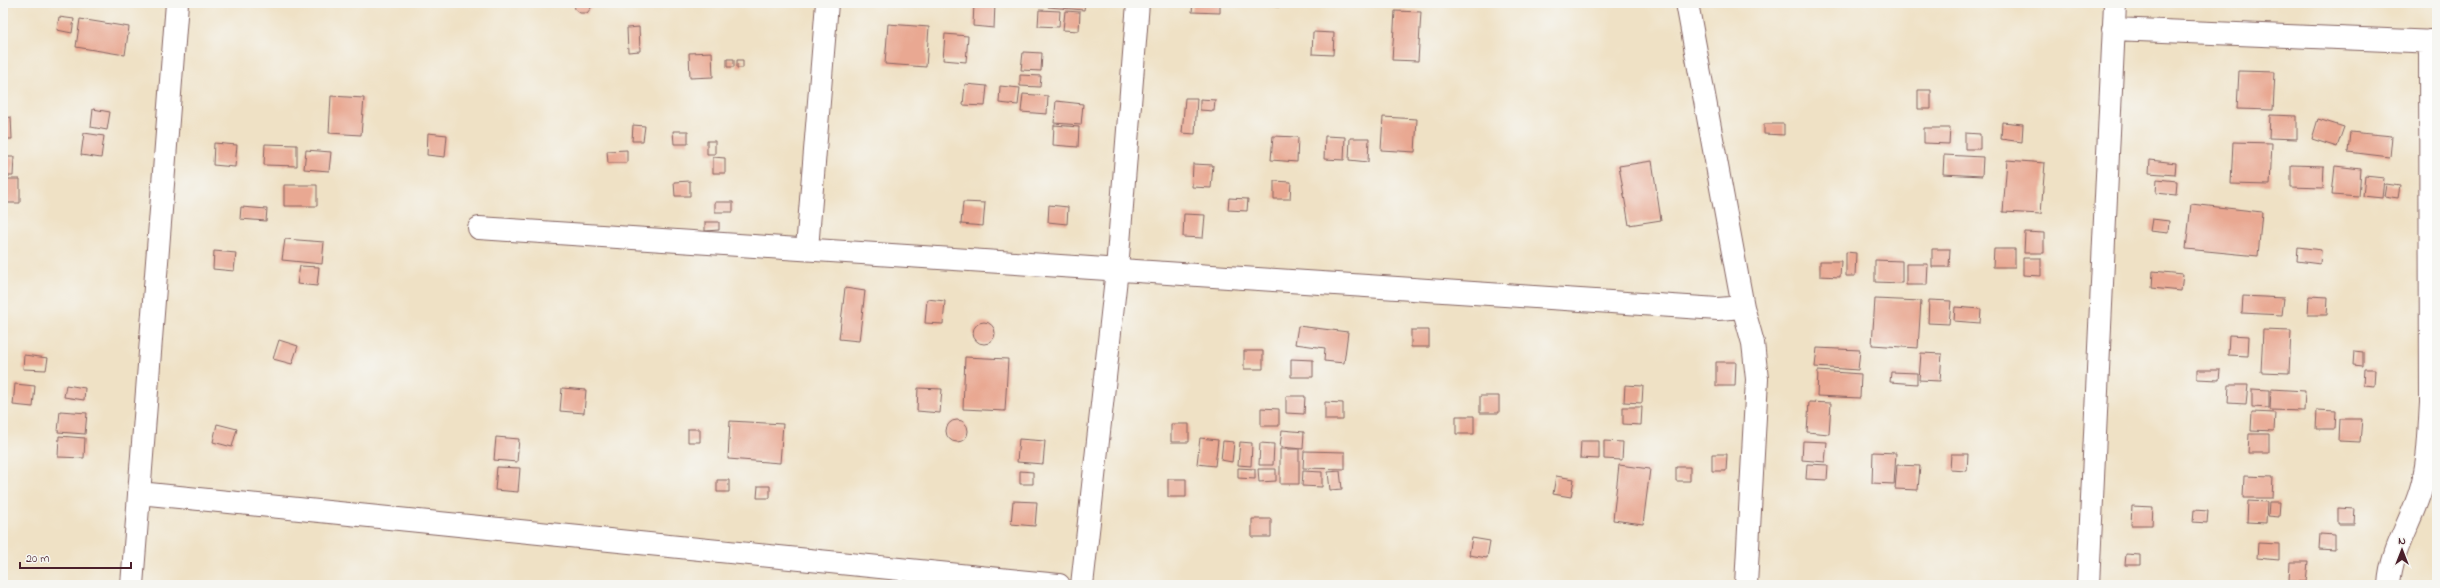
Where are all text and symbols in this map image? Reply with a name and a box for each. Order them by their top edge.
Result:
north arrow [2382,530,2422,570]
text: N [2398,533,2406,549]
scale bar [20,544,131,570]
text: 20 m [26,550,49,568]

